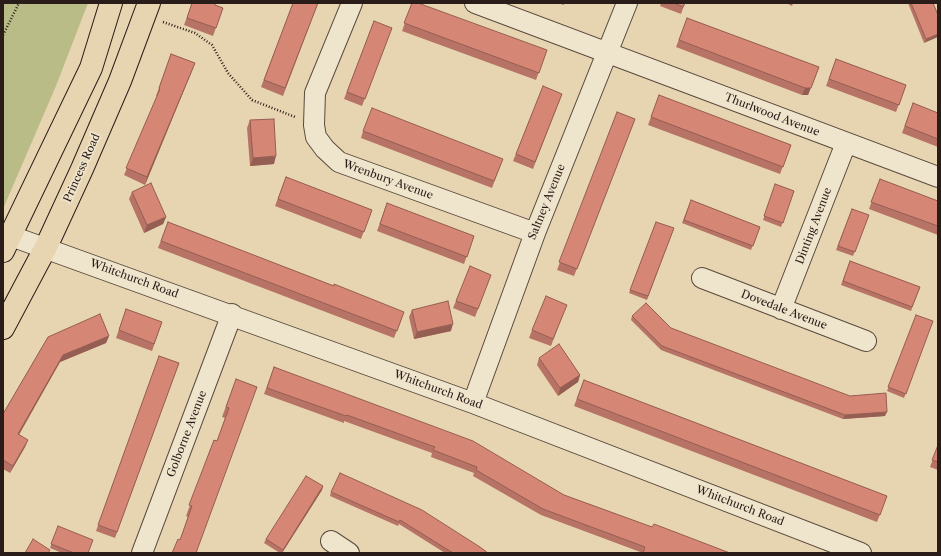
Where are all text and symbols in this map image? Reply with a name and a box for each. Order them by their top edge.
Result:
street label: Thurlwood Avenue [723,91,821,139]
street label: Princess Road [61,132,103,204]
street label: Wrenbury Avenue [341,158,435,202]
street label: Saltney Avenue [526,162,568,242]
street label: Dinting Avenue [793,186,835,266]
street label: Whitchurch Road [88,257,180,301]
street label: Dovedale Avenue [739,288,829,332]
street label: Whitchurch Road [392,368,484,412]
street label: Golborne Avenue [164,389,210,479]
street label: Whitchurch Road [694,483,786,529]

